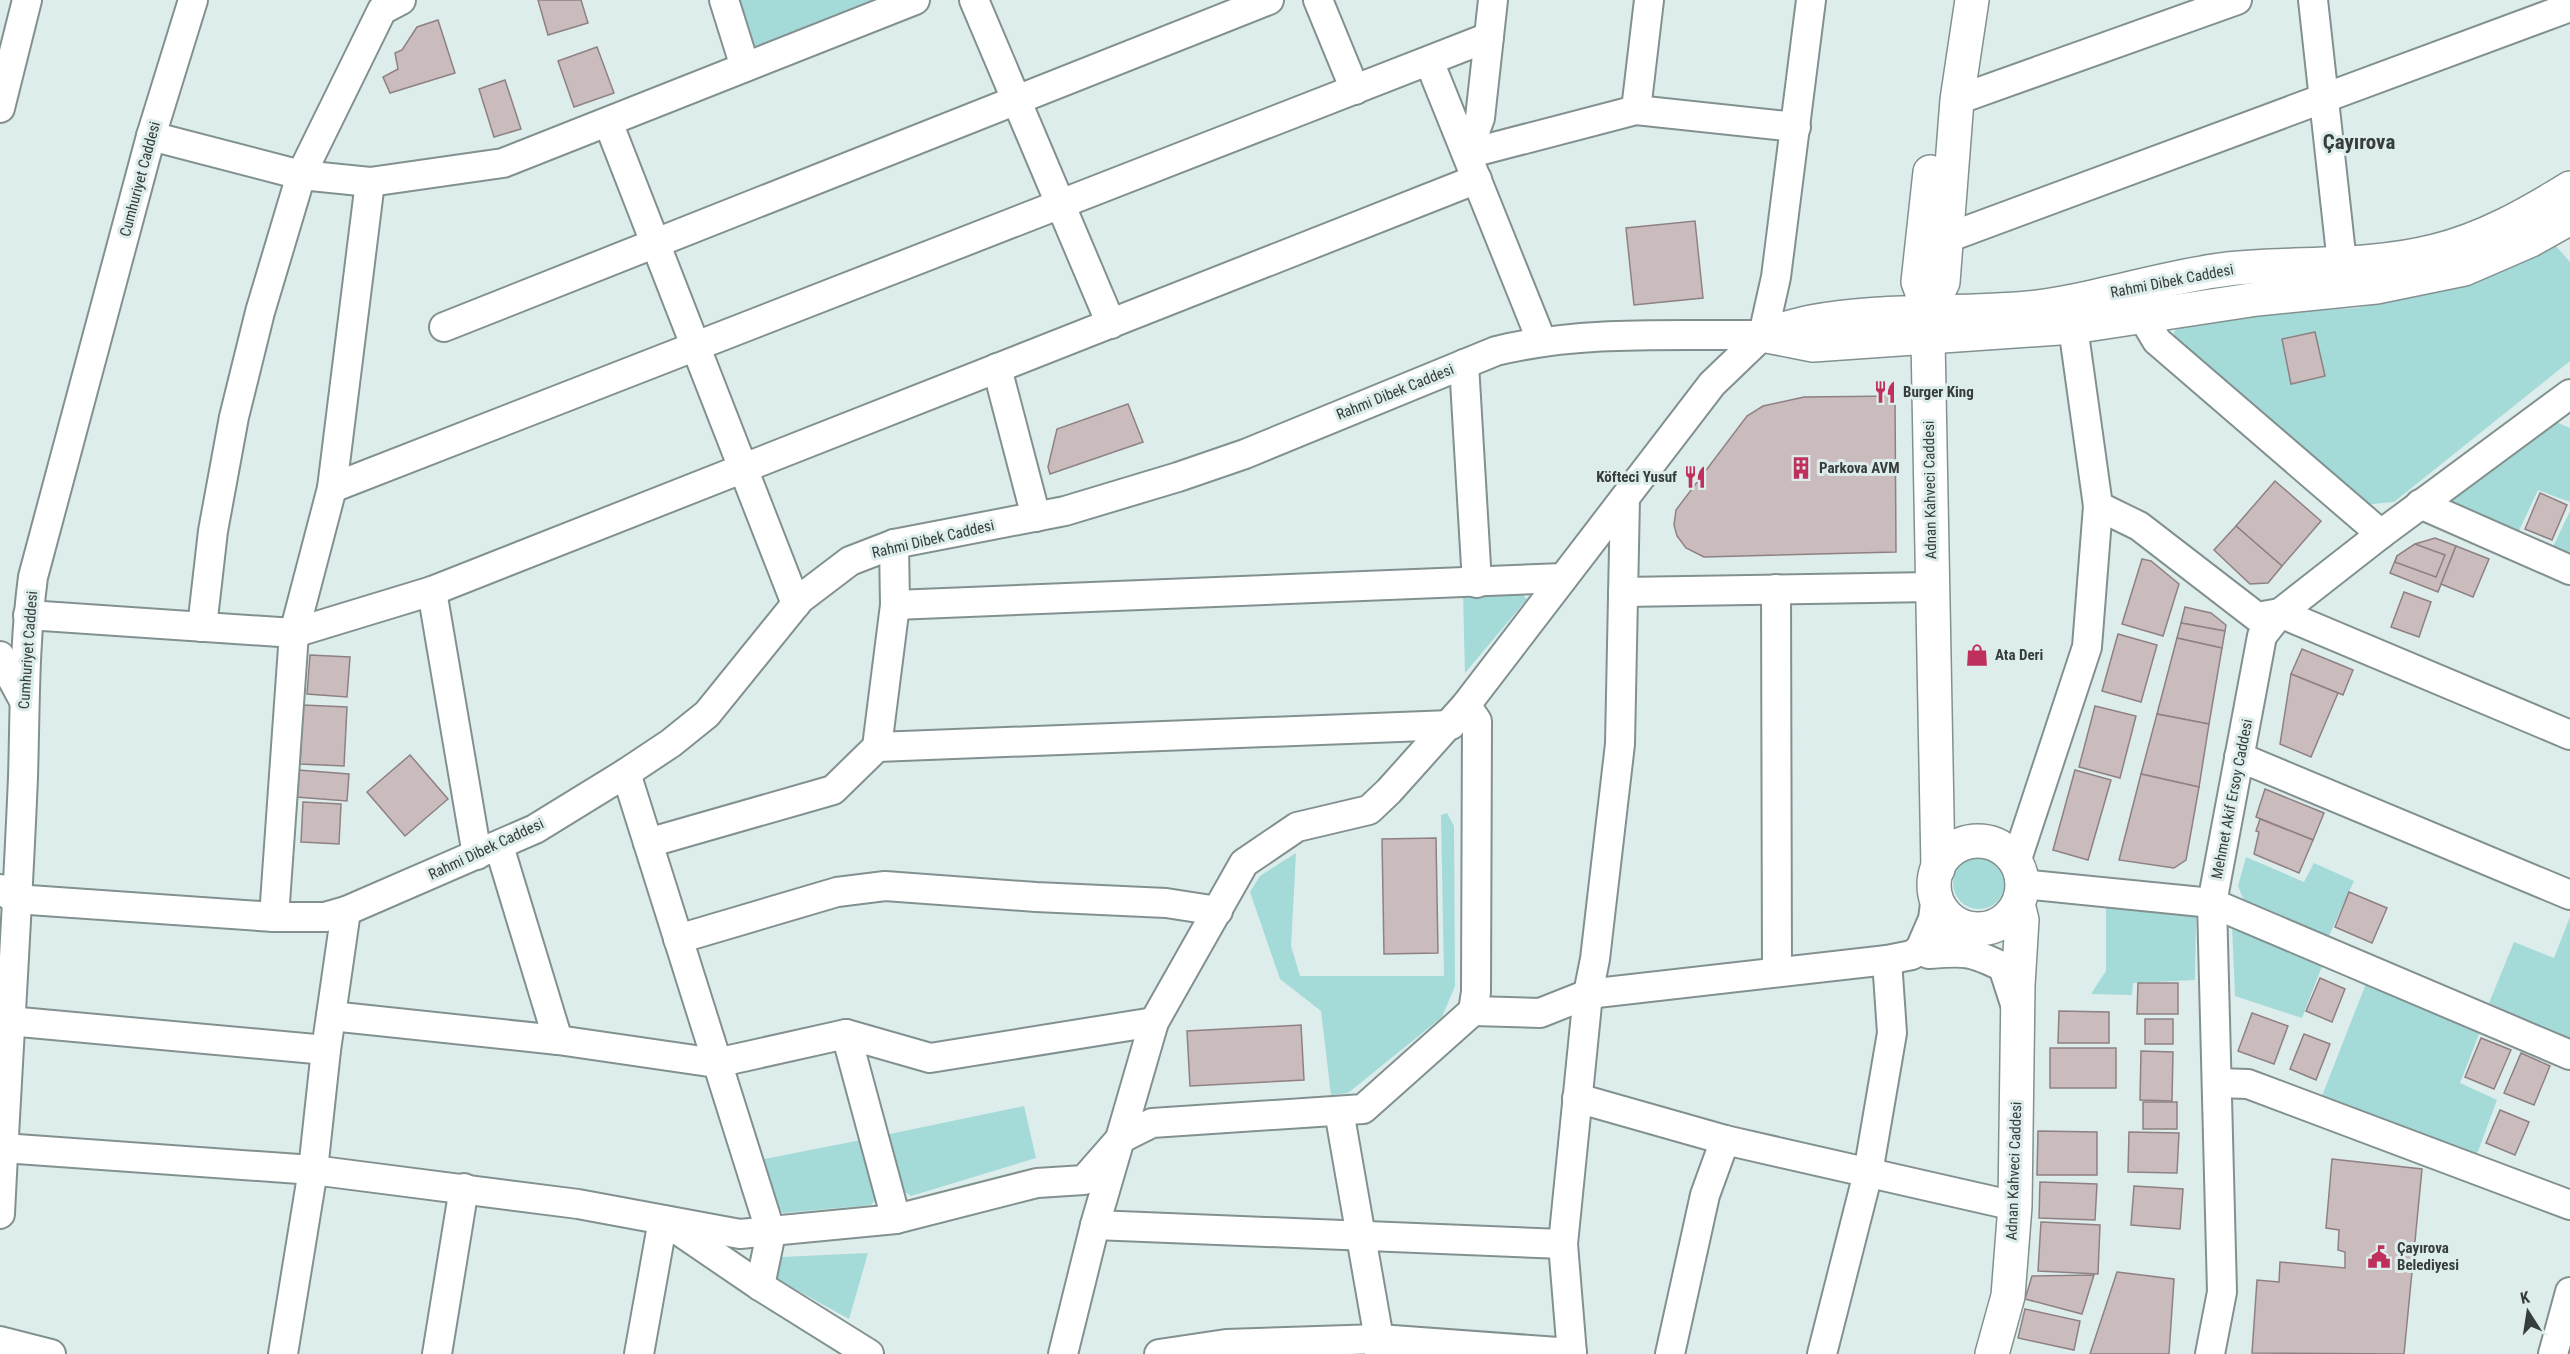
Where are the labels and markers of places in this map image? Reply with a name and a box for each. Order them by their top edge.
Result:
restaurant icon: Burger King [1872,379,1898,405]
place label: Burger King [1903,383,1974,401]
building icon: Parkova AVM [1788,455,1814,481]
place label: Parkova AVM [1819,459,1900,477]
restaurant icon: Köfteci Yusuf [1682,464,1708,490]
place label: Köfteci Yusuf [1596,468,1677,486]
shop icon: Ata Deri [1964,642,1990,668]
place label: Ata Deri [1995,646,2043,664]
place label: Çayırova Belediyesi [2397,1239,2459,1274]
public building icon: Çayırova Belediyesi [2366,1244,2392,1270]

